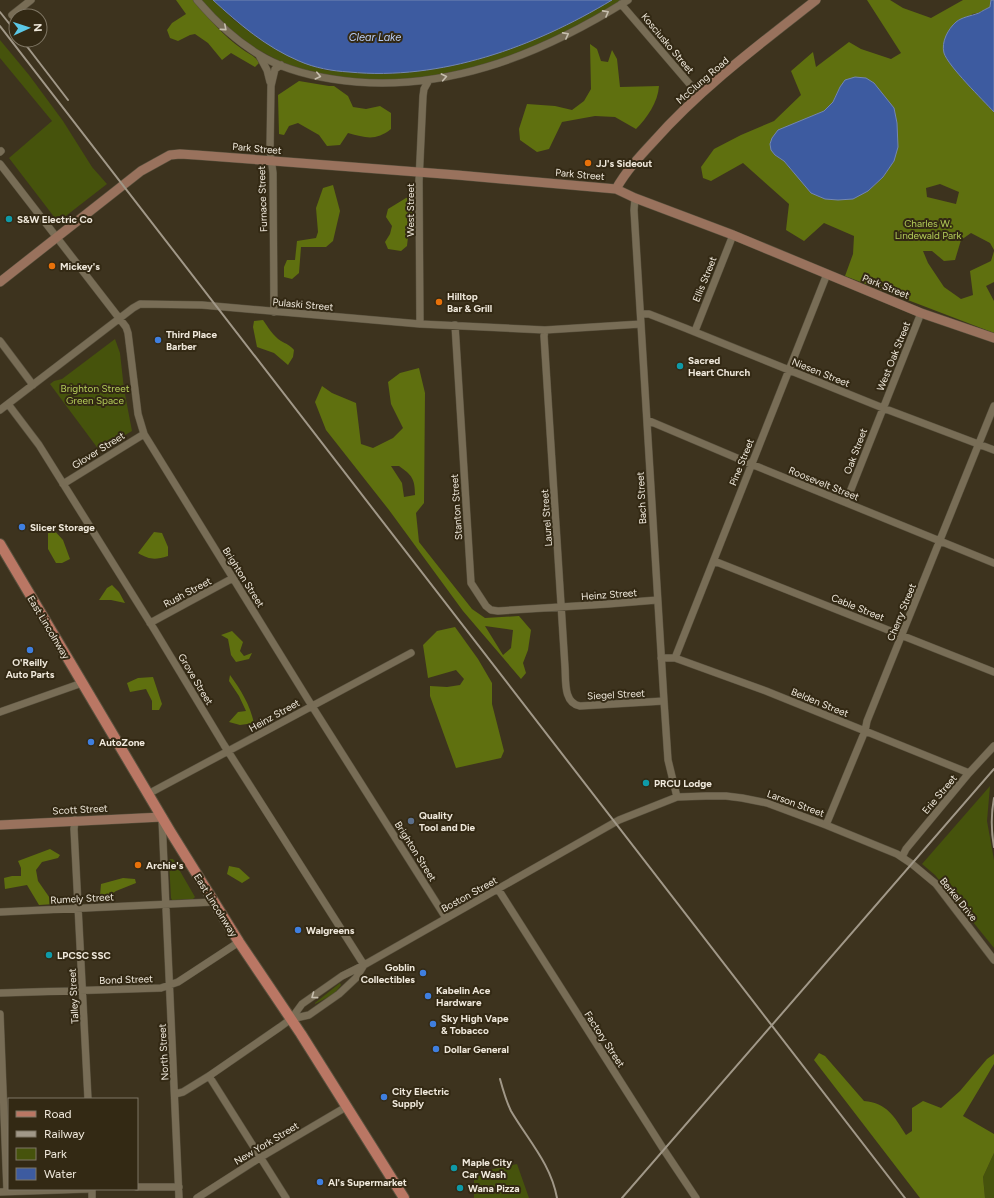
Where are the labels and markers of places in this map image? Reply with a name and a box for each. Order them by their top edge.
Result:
place label: JJ's Sideout [596,157,652,170]
marker: JJ's Sideout [583,158,593,168]
place label: S&W Electric Co [17,213,93,226]
marker: S&W Electric Co [4,214,14,224]
place label: Mickey's [60,260,100,273]
marker: Mickey's [47,261,57,271]
place label: Hilltop Bar & Grill [447,290,492,315]
marker: Hilltop Bar & Grill [434,297,444,307]
place label: Third Place Barber [166,328,218,353]
marker: Third Place Barber [153,335,163,345]
place label: Sacred Heart Church [688,354,750,379]
marker: Sacred Heart Church [675,361,685,371]
place label: Slicer Storage [30,521,95,534]
marker: Slicer Storage [17,522,27,532]
marker: O'Reilly Auto Parts [25,645,35,655]
place label: O'Reilly Auto Parts [6,656,55,681]
place label: AutoZone [99,736,145,749]
marker: AutoZone [86,737,96,747]
place label: PRCU Lodge [654,777,712,790]
marker: PRCU Lodge [641,778,651,788]
place label: Quality Tool and Die [419,809,476,834]
marker: Quality Tool and Die [406,816,416,826]
place label: Archie's [146,859,184,872]
marker: Archie's [133,860,143,870]
place label: Walgreens [306,924,355,937]
marker: Walgreens [293,925,303,935]
place label: LPCSC SSC [57,949,111,962]
marker: LPCSC SSC [44,950,54,960]
place label: Goblin Collectibles [361,961,415,986]
marker: Goblin Collectibles [418,968,428,978]
place label: Kabelin Ace Hardware [436,984,491,1009]
marker: Kabelin Ace Hardware [423,991,433,1001]
place label: Sky High Vape & Tobacco [441,1012,509,1037]
marker: Sky High Vape & Tobacco [428,1019,438,1029]
place label: Dollar General [444,1043,509,1056]
marker: Dollar General [431,1044,441,1054]
place label: City Electric Supply [392,1085,450,1110]
marker: City Electric Supply [379,1092,389,1102]
place label: Maple City Car Wash [462,1156,512,1181]
marker: Maple City Car Wash [449,1163,459,1173]
place label: Al's Supermarket [328,1176,407,1189]
marker: Al's Supermarket [315,1177,325,1187]
place label: Wana Pizza [468,1182,520,1195]
marker: Wana Pizza [455,1183,465,1193]

